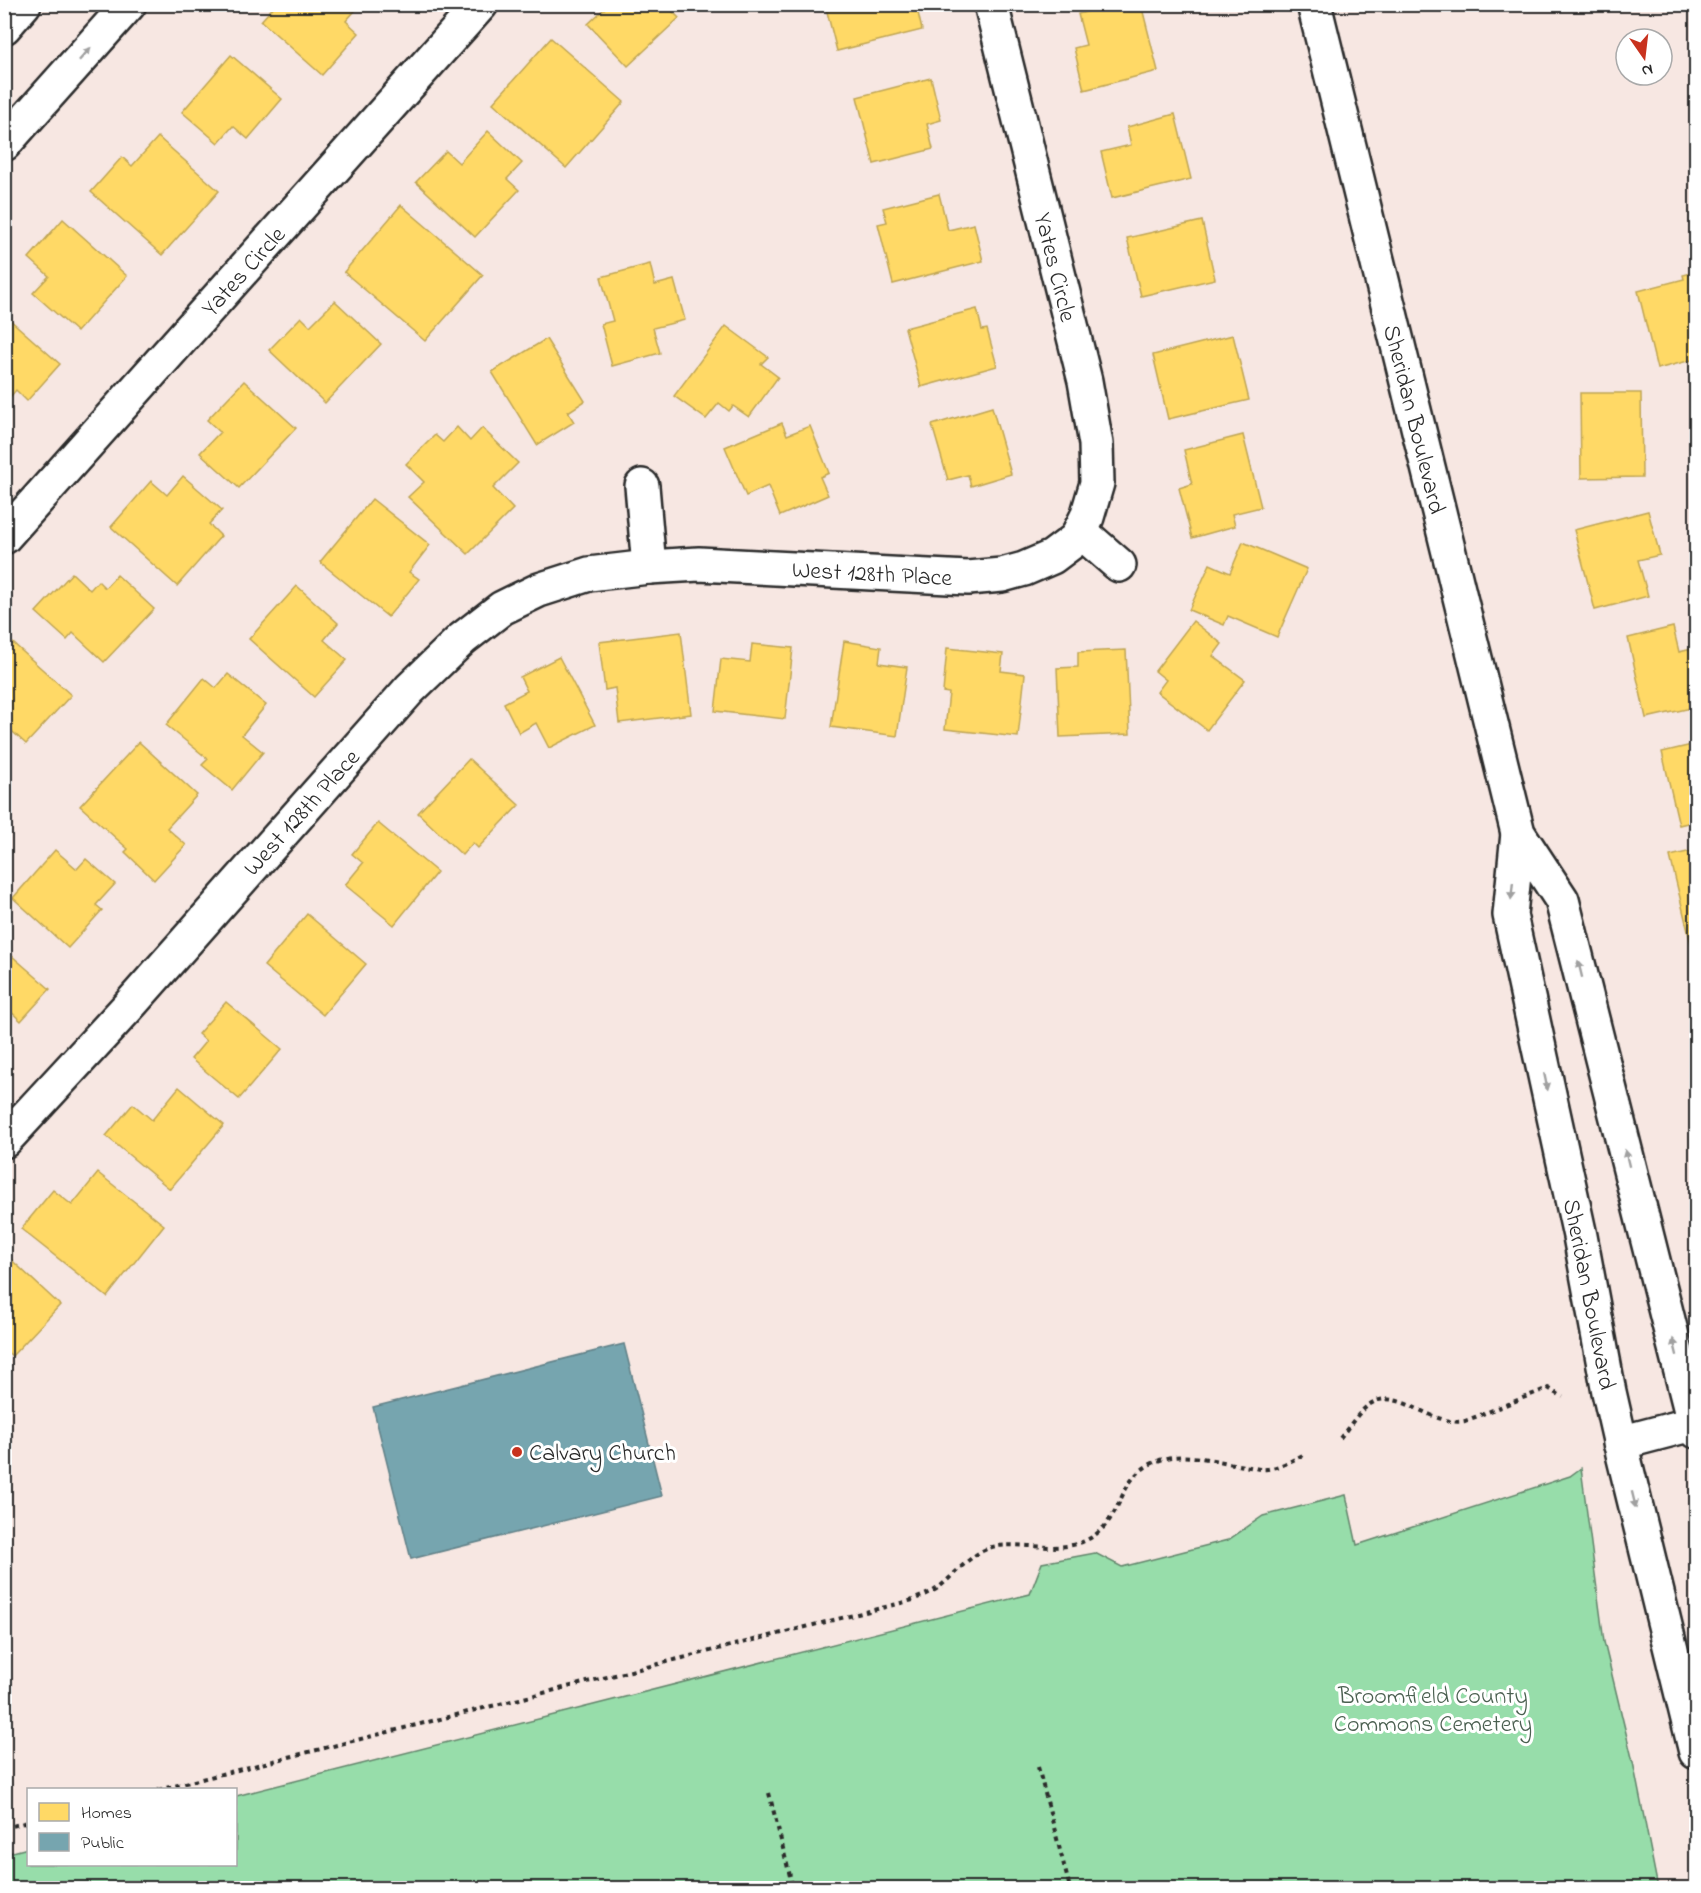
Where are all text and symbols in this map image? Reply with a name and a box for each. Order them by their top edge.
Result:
north arrow [1614,27,1674,87]
one-way arrow [78,47,91,62]
text: N [1639,57,1655,83]
street label: Yates Circle [1023,209,1084,326]
street label: Yates Circle [195,219,295,326]
street label: Sheridan Boulevard [1372,321,1453,518]
street label: West 128th Place [791,554,953,597]
street label: West 128th Place [236,742,370,885]
one-way arrow [1507,882,1517,901]
one-way arrow [1574,959,1584,978]
one-way arrow [1542,1073,1552,1091]
one-way arrow [1622,1149,1632,1167]
street label: Sheridan Boulevard [1552,1196,1623,1393]
one-way arrow [1670,1338,1680,1356]
place label: Calvary Church [529,1437,676,1473]
marker: Calvary Church [510,1445,524,1459]
one-way arrow [1630,1491,1639,1509]
park label: Broomfield County Commons Cemetery [1334,1680,1532,1744]
legend [27,1788,237,1866]
text: Homes [81,1801,132,1827]
text: Public [81,1831,124,1857]

